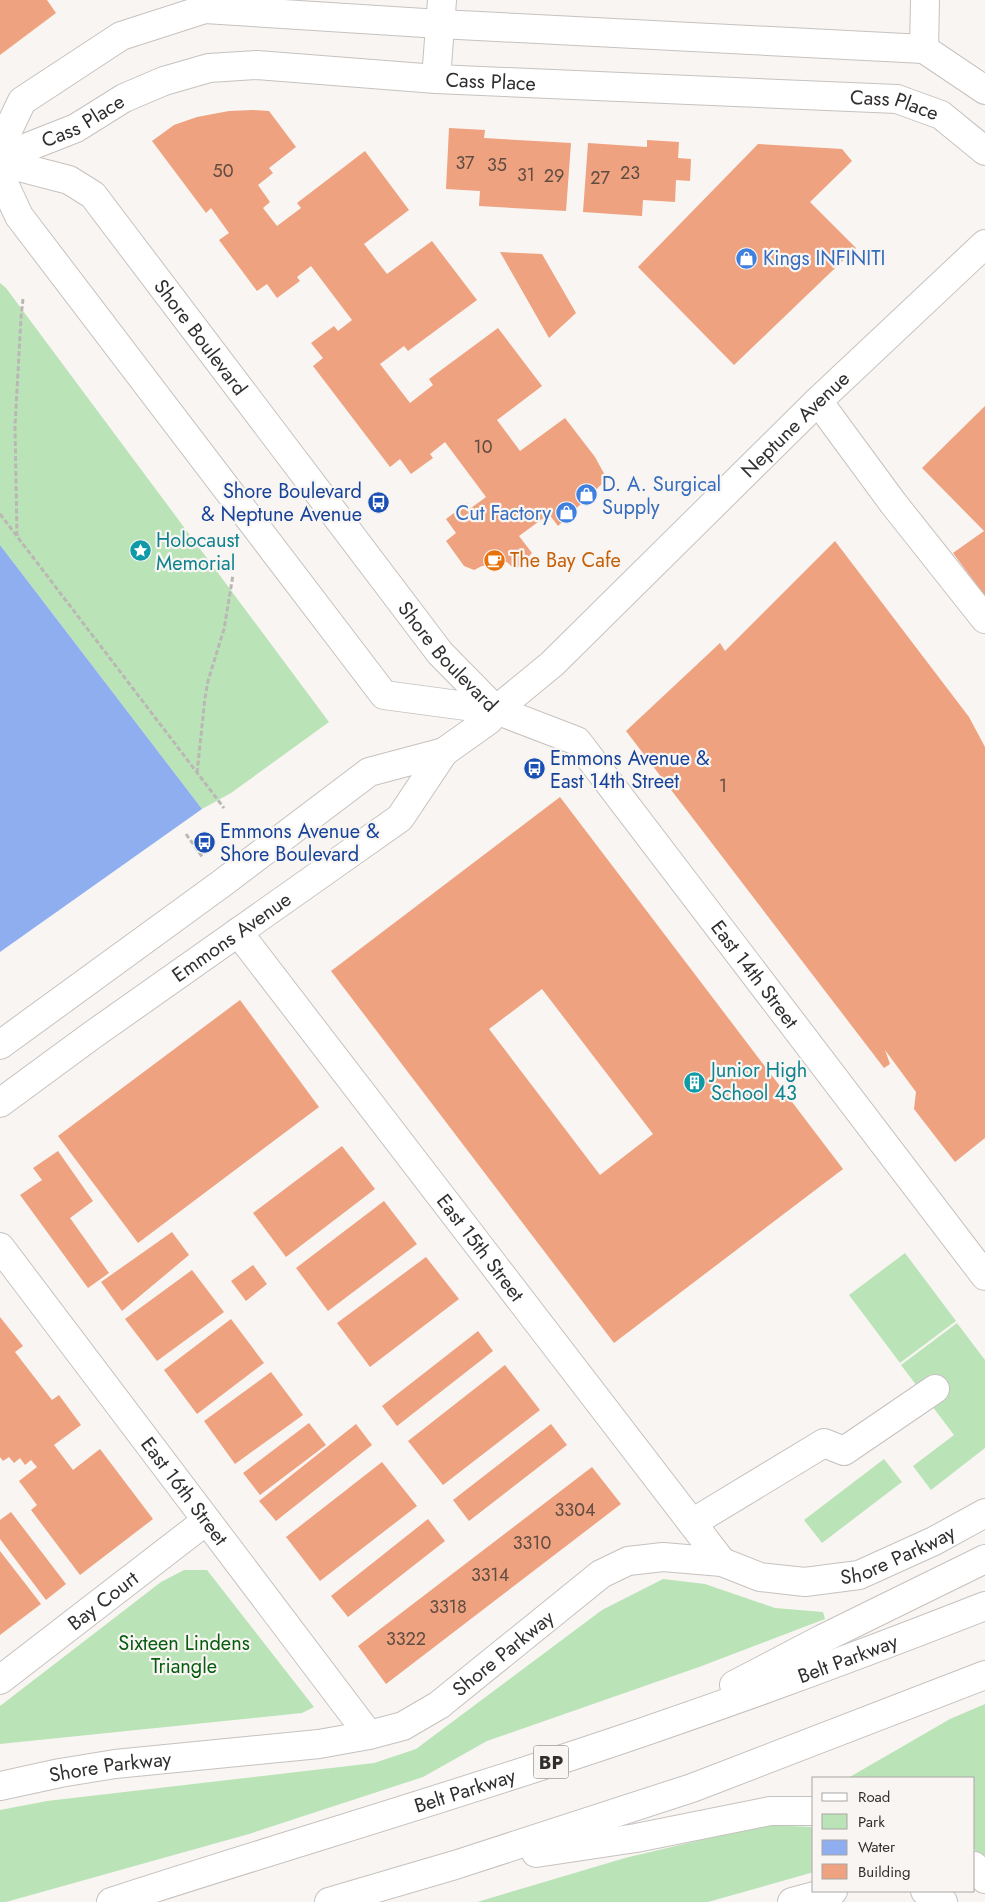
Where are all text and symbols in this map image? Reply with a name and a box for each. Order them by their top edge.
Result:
street label: Cass Place [445,65,537,98]
street label: Cass Place [849,83,943,128]
street label: Cass Place [37,87,130,155]
house number: 37 [455,150,475,176]
house number: 35 [487,152,507,178]
house number: 50 [213,158,234,184]
house number: 23 [620,160,640,186]
house number: 31 [517,162,535,188]
house number: 29 [544,163,564,189]
house number: 27 [590,165,610,191]
place label: Kings INFINITI [763,244,885,273]
shop icon: Kings INFINITI [735,246,759,270]
street label: Shore Boulevard [147,273,254,402]
street label: Neptune Avenue [735,365,856,484]
house number: 10 [474,434,493,460]
place label: D. A. Surgical Supply [602,470,721,522]
place label: Shore Boulevard & Neptune Avenue [201,477,362,529]
shop icon: D. A. Surgical Supply [574,483,598,507]
bus stop icon: Shore Boulevard & Neptune Avenue [366,490,390,514]
place label: Cut Factory [455,499,551,528]
shop icon: Cut Factory [555,501,579,525]
place label: Holocaust Memorial [156,526,239,578]
place icon: Holocaust Memorial [128,539,152,563]
place label: The Bay Cafe [510,546,621,575]
cafe icon: The Bay Cafe [482,548,506,572]
street label: Shore Boulevard [391,595,504,719]
place label: Emmons Avenue & East 14th Street [550,744,710,796]
bus stop icon: Emmons Avenue & East 14th Street [522,757,546,781]
house number: 1 [719,773,727,799]
place label: Emmons Avenue & Shore Boulevard [220,817,380,869]
bus stop icon: Emmons Avenue & Shore Boulevard [192,831,216,855]
street label: Emmons Avenue [166,885,297,989]
street label: East 14th Street [704,914,805,1035]
place label: Junior High School 43 [708,1056,807,1108]
building icon: Junior High School 43 [683,1070,707,1094]
street label: East 15th Street [429,1188,531,1308]
street label: East 16th Street [134,1431,235,1552]
house number: 3304 [555,1497,595,1523]
street label: Shore Parkway [839,1518,961,1592]
house number: 3310 [513,1530,551,1556]
house number: 3314 [471,1562,509,1588]
street label: Bay Court [62,1564,145,1638]
house number: 3318 [429,1594,467,1620]
street label: Shore Parkway [446,1604,560,1704]
house number: 3322 [386,1626,426,1652]
street label: Belt Parkway [794,1627,902,1691]
park label: Sixteen Lindens Triangle [118,1629,250,1681]
street label: Shore Parkway [46,1745,173,1790]
road number: BP [534,1745,568,1778]
street label: Belt Parkway [411,1761,520,1821]
legend [812,1777,975,1892]
text: Road [858,1786,890,1808]
text: Park [858,1811,885,1833]
text: Water [858,1836,896,1858]
text: Building [858,1861,910,1883]

